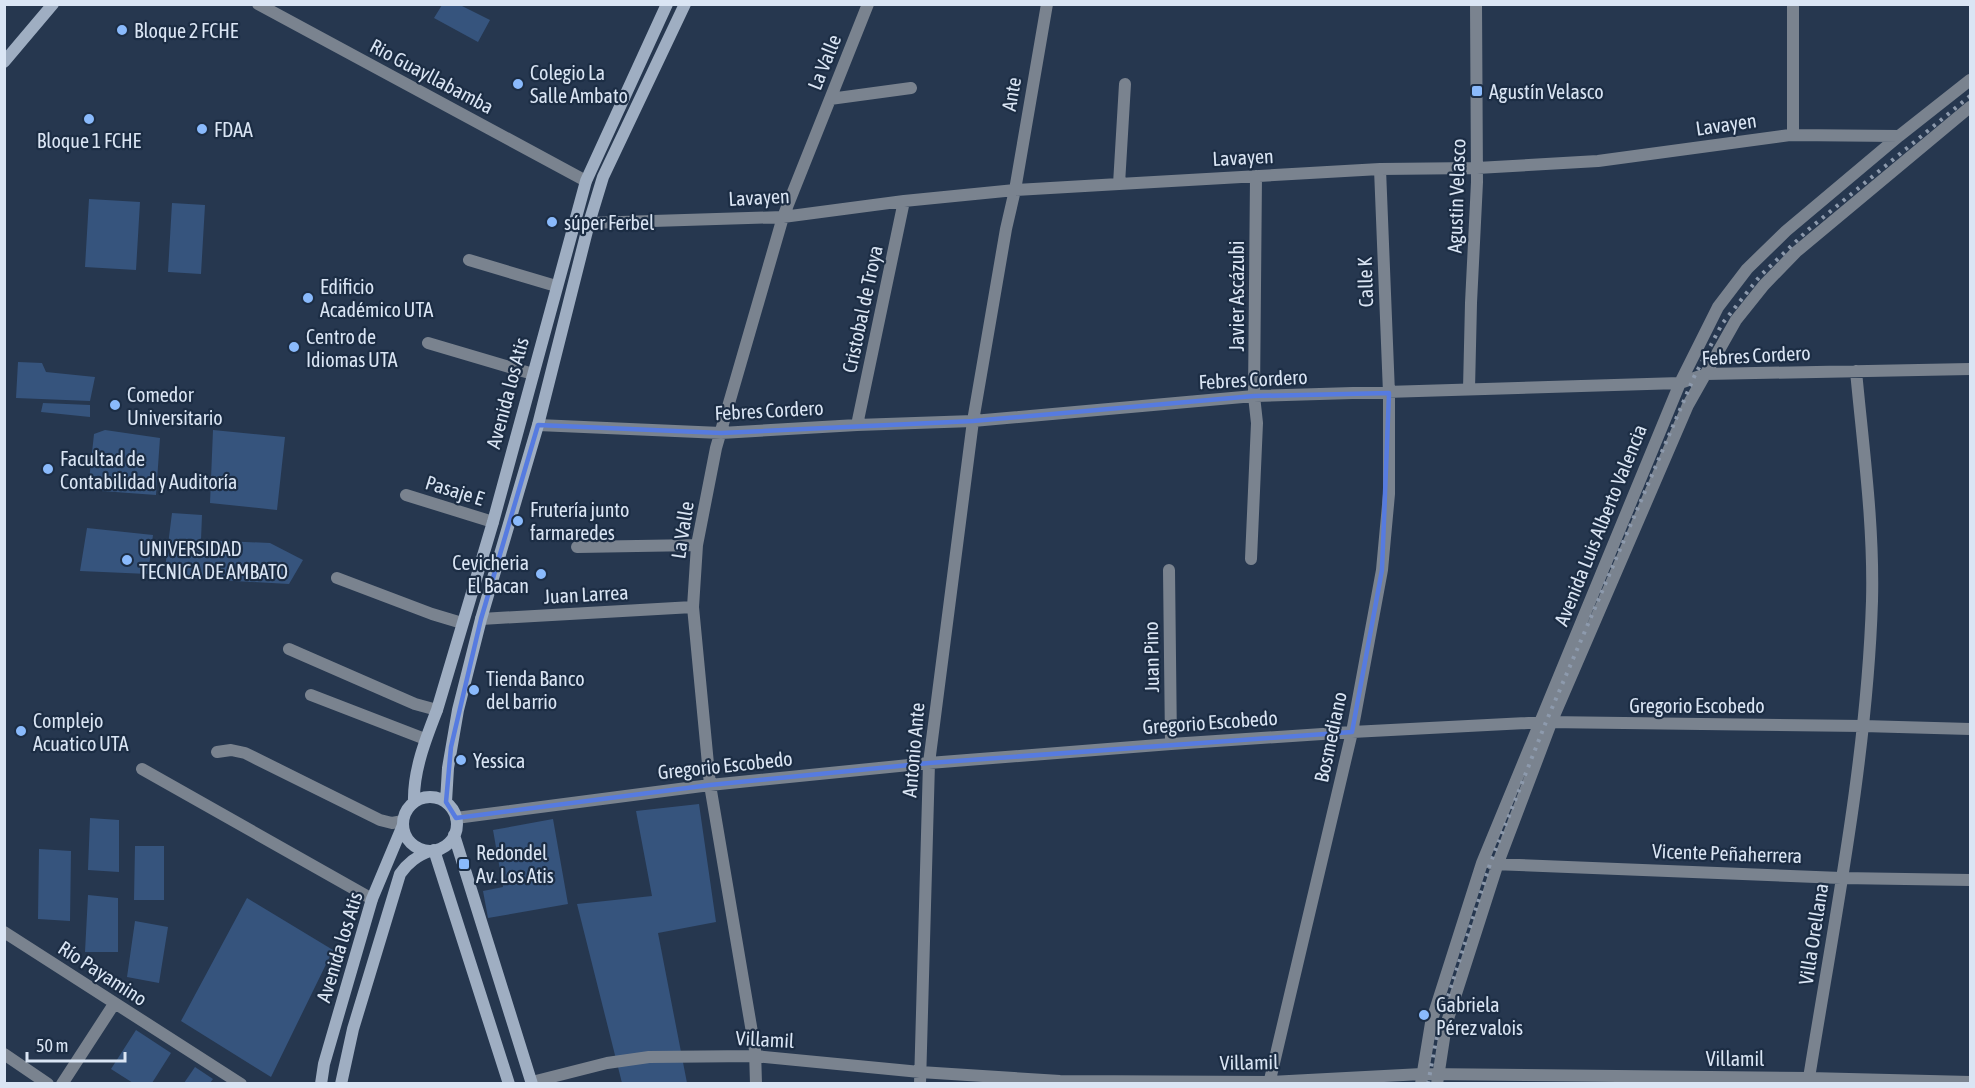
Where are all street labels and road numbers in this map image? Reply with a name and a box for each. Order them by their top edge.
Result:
street label: La Valle [803,31,845,93]
street label: Rio Guayllabamba [366,34,498,118]
street label: Ante [997,75,1025,113]
street label: Lavayen [1694,108,1758,140]
street label: Agustin Velasco [1443,138,1469,254]
street label: Lavayen [1212,144,1274,170]
street label: Lavayen [728,184,790,210]
street label: Javier Ascázubi [1225,241,1248,351]
street label: Cristobal de Troya [837,243,887,375]
street label: Calle K [1353,256,1377,308]
street label: Avenida los Atis [481,335,533,451]
street label: Febres Cordero [1701,341,1811,369]
street label: Febres Cordero [1198,365,1308,393]
street label: Febres Cordero [714,396,824,424]
street label: Avenida Luis Alberto Valencia [1549,421,1651,629]
street label: Pasaje E [423,470,488,510]
street label: La Valle [666,500,698,560]
street label: Juan Larrea [543,580,629,608]
street label: Juan Pino [1139,621,1163,693]
street label: Bosmediano [1309,690,1351,784]
street label: Gregorio Escobedo [1629,694,1765,717]
street label: Antonio Ante [897,702,929,798]
street label: Gregorio Escobedo [1142,706,1278,738]
street label: Gregorio Escobedo [656,746,794,784]
street label: Vicente Peñaherrera [1652,839,1802,867]
street label: Villa Orellana [1794,882,1832,986]
street label: Avenida los Atis [311,889,367,1005]
street label: Río Payamino [54,936,152,1010]
street label: Villamil [735,1026,796,1052]
street label: Villamil [1706,1047,1765,1070]
street label: Villamil [1219,1050,1279,1074]

